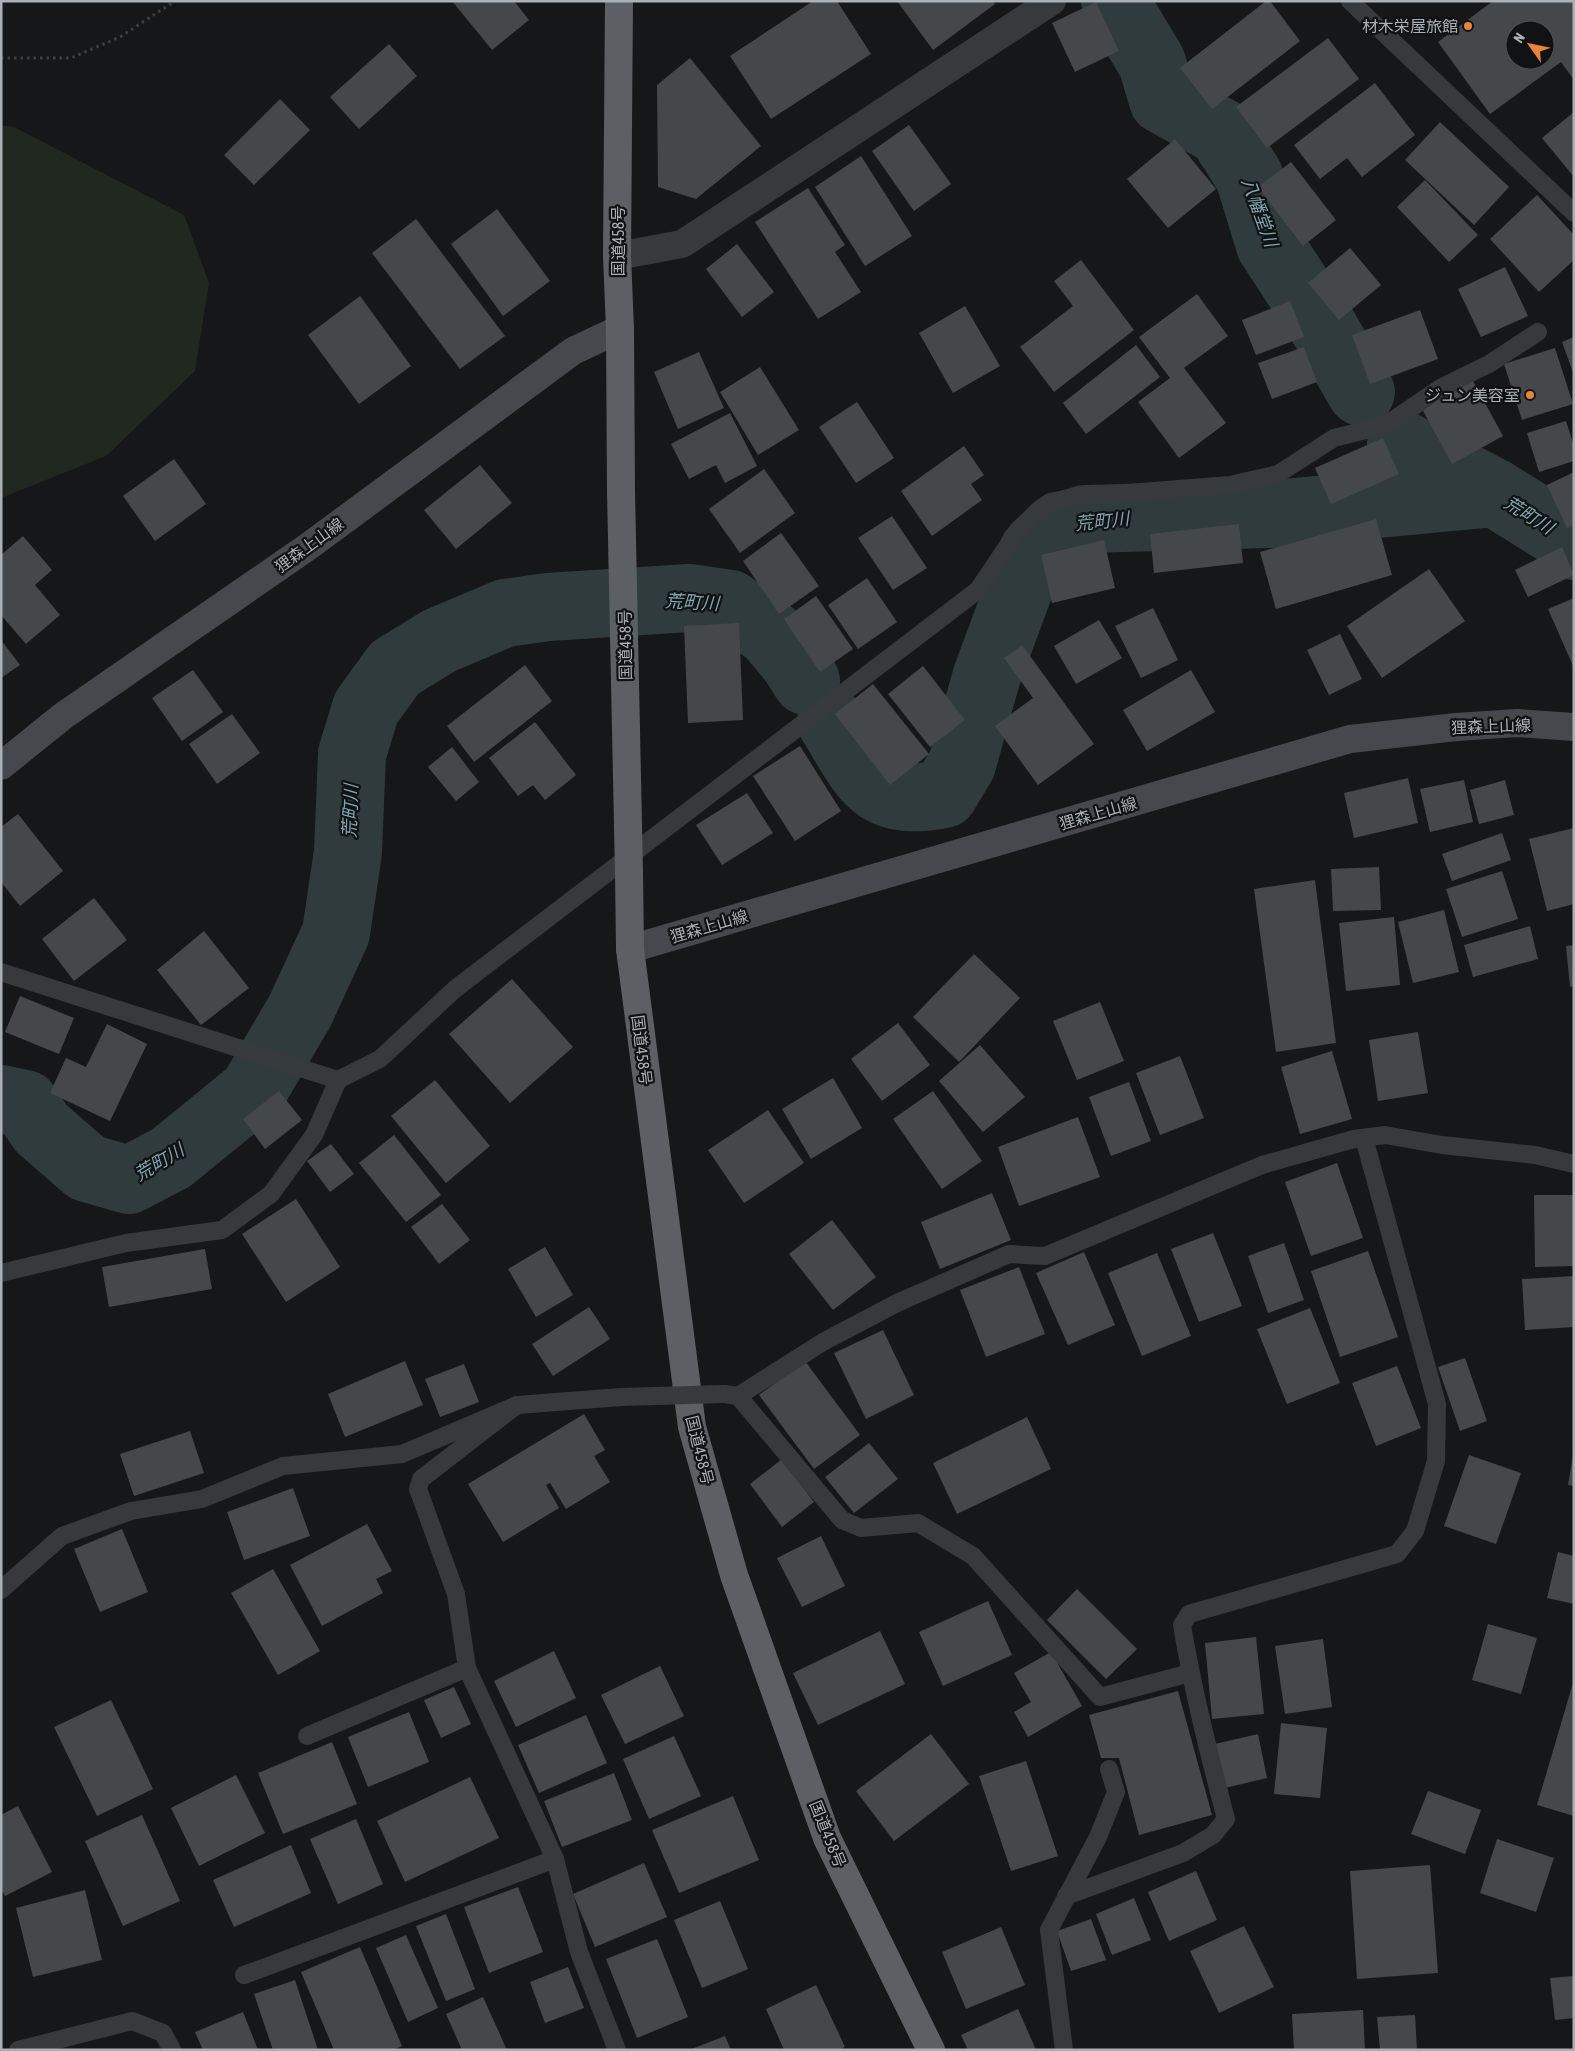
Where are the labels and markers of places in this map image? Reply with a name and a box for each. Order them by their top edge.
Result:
place label: 材木栄屋旅館 [1362,17,1458,35]
marker: 材木栄屋旅館 [1462,20,1474,32]
place label: ジュン美容室 [1425,386,1520,404]
marker: ジュン美容室 [1524,389,1536,401]

